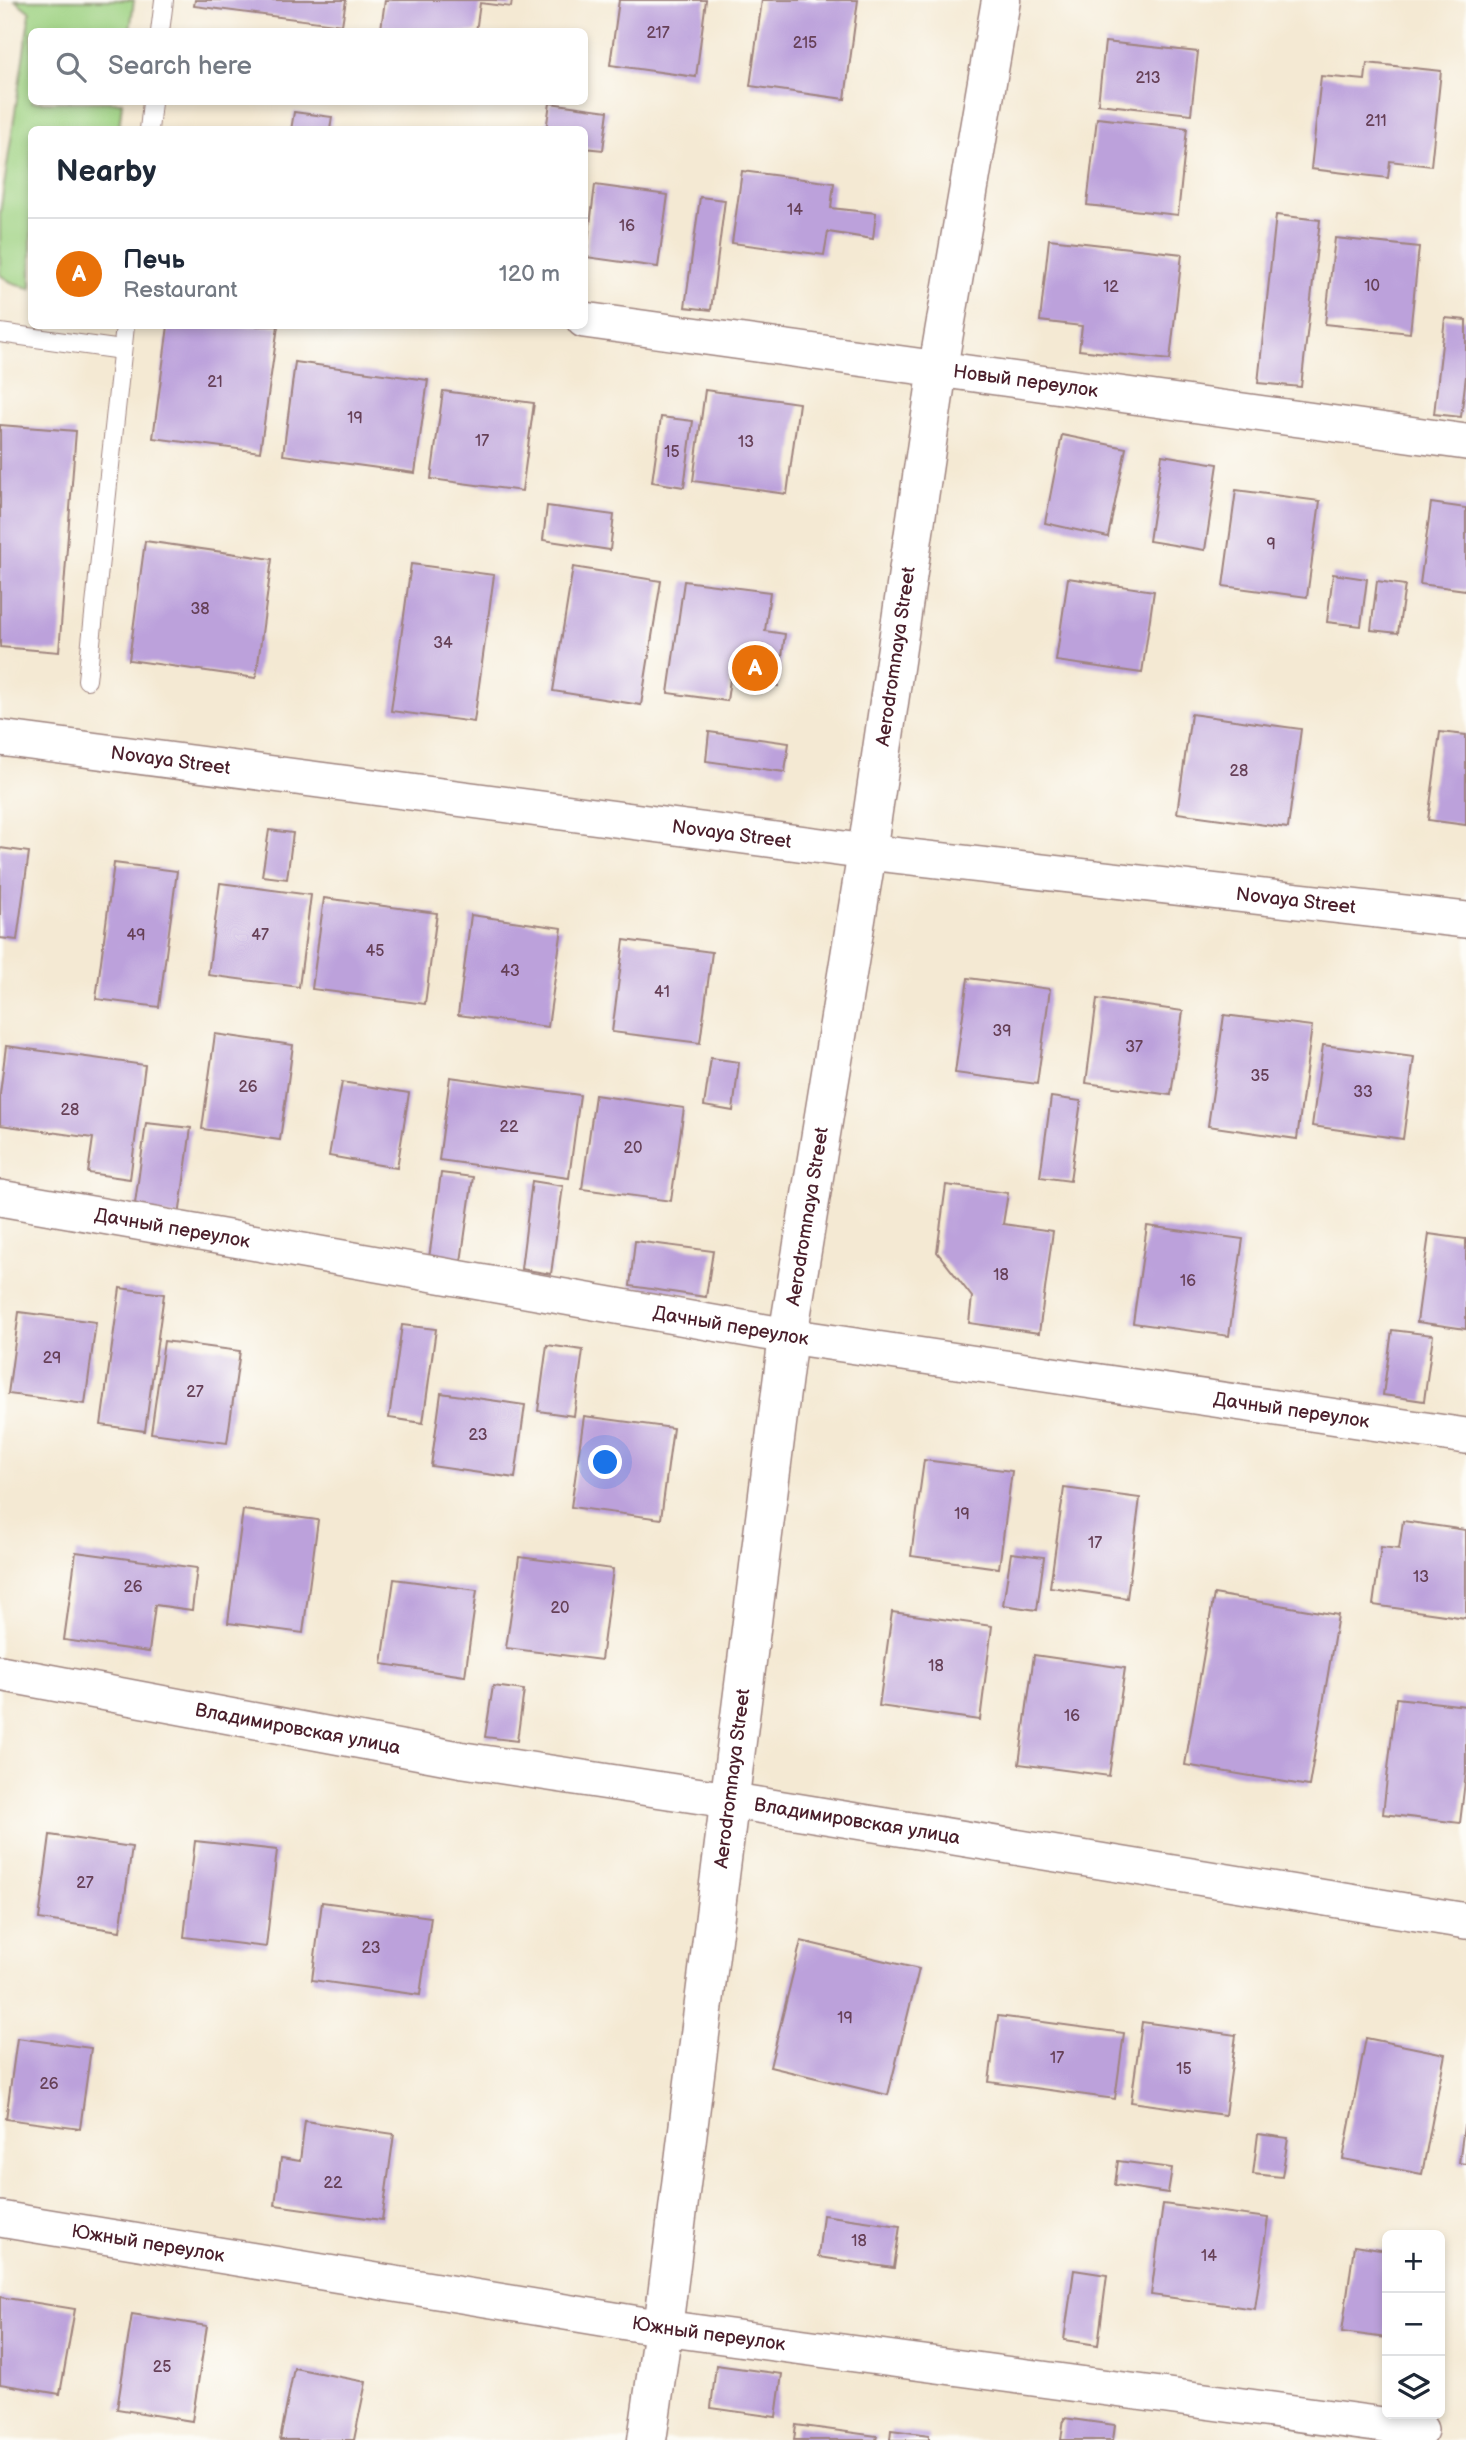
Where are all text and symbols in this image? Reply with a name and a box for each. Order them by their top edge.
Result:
house number: 217 [646,24,670,43]
search box [28,28,588,105]
house number: 215 [793,34,817,53]
icon: search [52,48,90,86]
text: Search here [108,51,252,82]
house number: 213 [1135,69,1161,88]
house number: 211 [1365,112,1387,131]
text: Nearby [56,154,156,190]
house number: 14 [787,201,803,220]
house number: 16 [619,217,635,236]
text: Печь [123,245,185,276]
text: A [72,260,86,288]
text: 120 m [499,260,560,288]
text: Restaurant [123,276,237,304]
house number: 10 [1364,277,1380,296]
house number: 12 [1103,278,1119,297]
street label: Новый переулок [952,360,1100,403]
house number: 21 [207,373,223,392]
house number: 19 [347,409,363,428]
house number: 17 [475,432,489,451]
house number: 13 [738,433,754,452]
house number: 15 [664,443,680,462]
house number: 9 [1266,535,1276,554]
street label: Aerodromnaya Street [871,565,920,748]
house number: 38 [190,600,210,619]
house number: 34 [433,634,453,653]
pin: A [732,642,778,694]
street label: Novaya Street [109,741,232,780]
house number: 28 [1230,762,1248,781]
street label: Novaya Street [670,815,793,853]
street label: Novaya Street [1235,882,1357,919]
house number: 49 [126,926,146,945]
house number: 47 [251,926,269,945]
house number: 45 [366,942,384,961]
house number: 43 [500,962,520,981]
house number: 41 [654,983,670,1002]
house number: 39 [992,1022,1012,1041]
house number: 37 [1125,1038,1143,1057]
house number: 35 [1250,1067,1270,1086]
house number: 26 [238,1078,258,1097]
house number: 33 [1353,1083,1373,1102]
house number: 28 [61,1101,79,1120]
house number: 22 [500,1118,519,1137]
street label: Aerodromnaya Street [782,1125,833,1308]
house number: 20 [624,1139,642,1158]
street label: Дачный переулок [93,1203,252,1253]
house number: 18 [993,1266,1009,1285]
house number: 16 [1180,1272,1196,1291]
street label: Дачный переулок [651,1301,810,1350]
house number: 29 [43,1349,61,1368]
house number: 27 [186,1383,204,1402]
street label: Дачный переулок [1212,1387,1371,1433]
house number: 23 [469,1426,488,1445]
your location [588,1445,622,1479]
house number: 19 [954,1505,970,1524]
house number: 17 [1088,1534,1102,1553]
house number: 13 [1413,1568,1429,1587]
house number: 26 [123,1578,143,1597]
house number: 20 [551,1599,569,1618]
house number: 18 [928,1657,944,1676]
street label: Aerodromnaya Street [710,1687,755,1870]
street label: Владимировская улица [193,1698,402,1759]
house number: 16 [1064,1707,1080,1726]
street label: Владимировская улица [752,1793,962,1849]
house number: 27 [76,1874,94,1893]
house number: 23 [362,1939,381,1958]
house number: 19 [837,2009,853,2028]
house number: 17 [1050,2049,1064,2068]
house number: 15 [1176,2060,1192,2079]
house number: 26 [39,2075,59,2094]
house number: 22 [324,2174,343,2193]
street label: Южный переулок [70,2219,226,2267]
map controls [1382,2230,1445,2419]
button: + [1382,2230,1445,2293]
house number: 18 [851,2232,867,2251]
house number: 14 [1201,2247,1217,2266]
button: − [1382,2293,1445,2356]
street label: Южный переулок [630,2312,787,2356]
button: layers [1382,2356,1445,2419]
house number: 25 [153,2358,171,2377]

